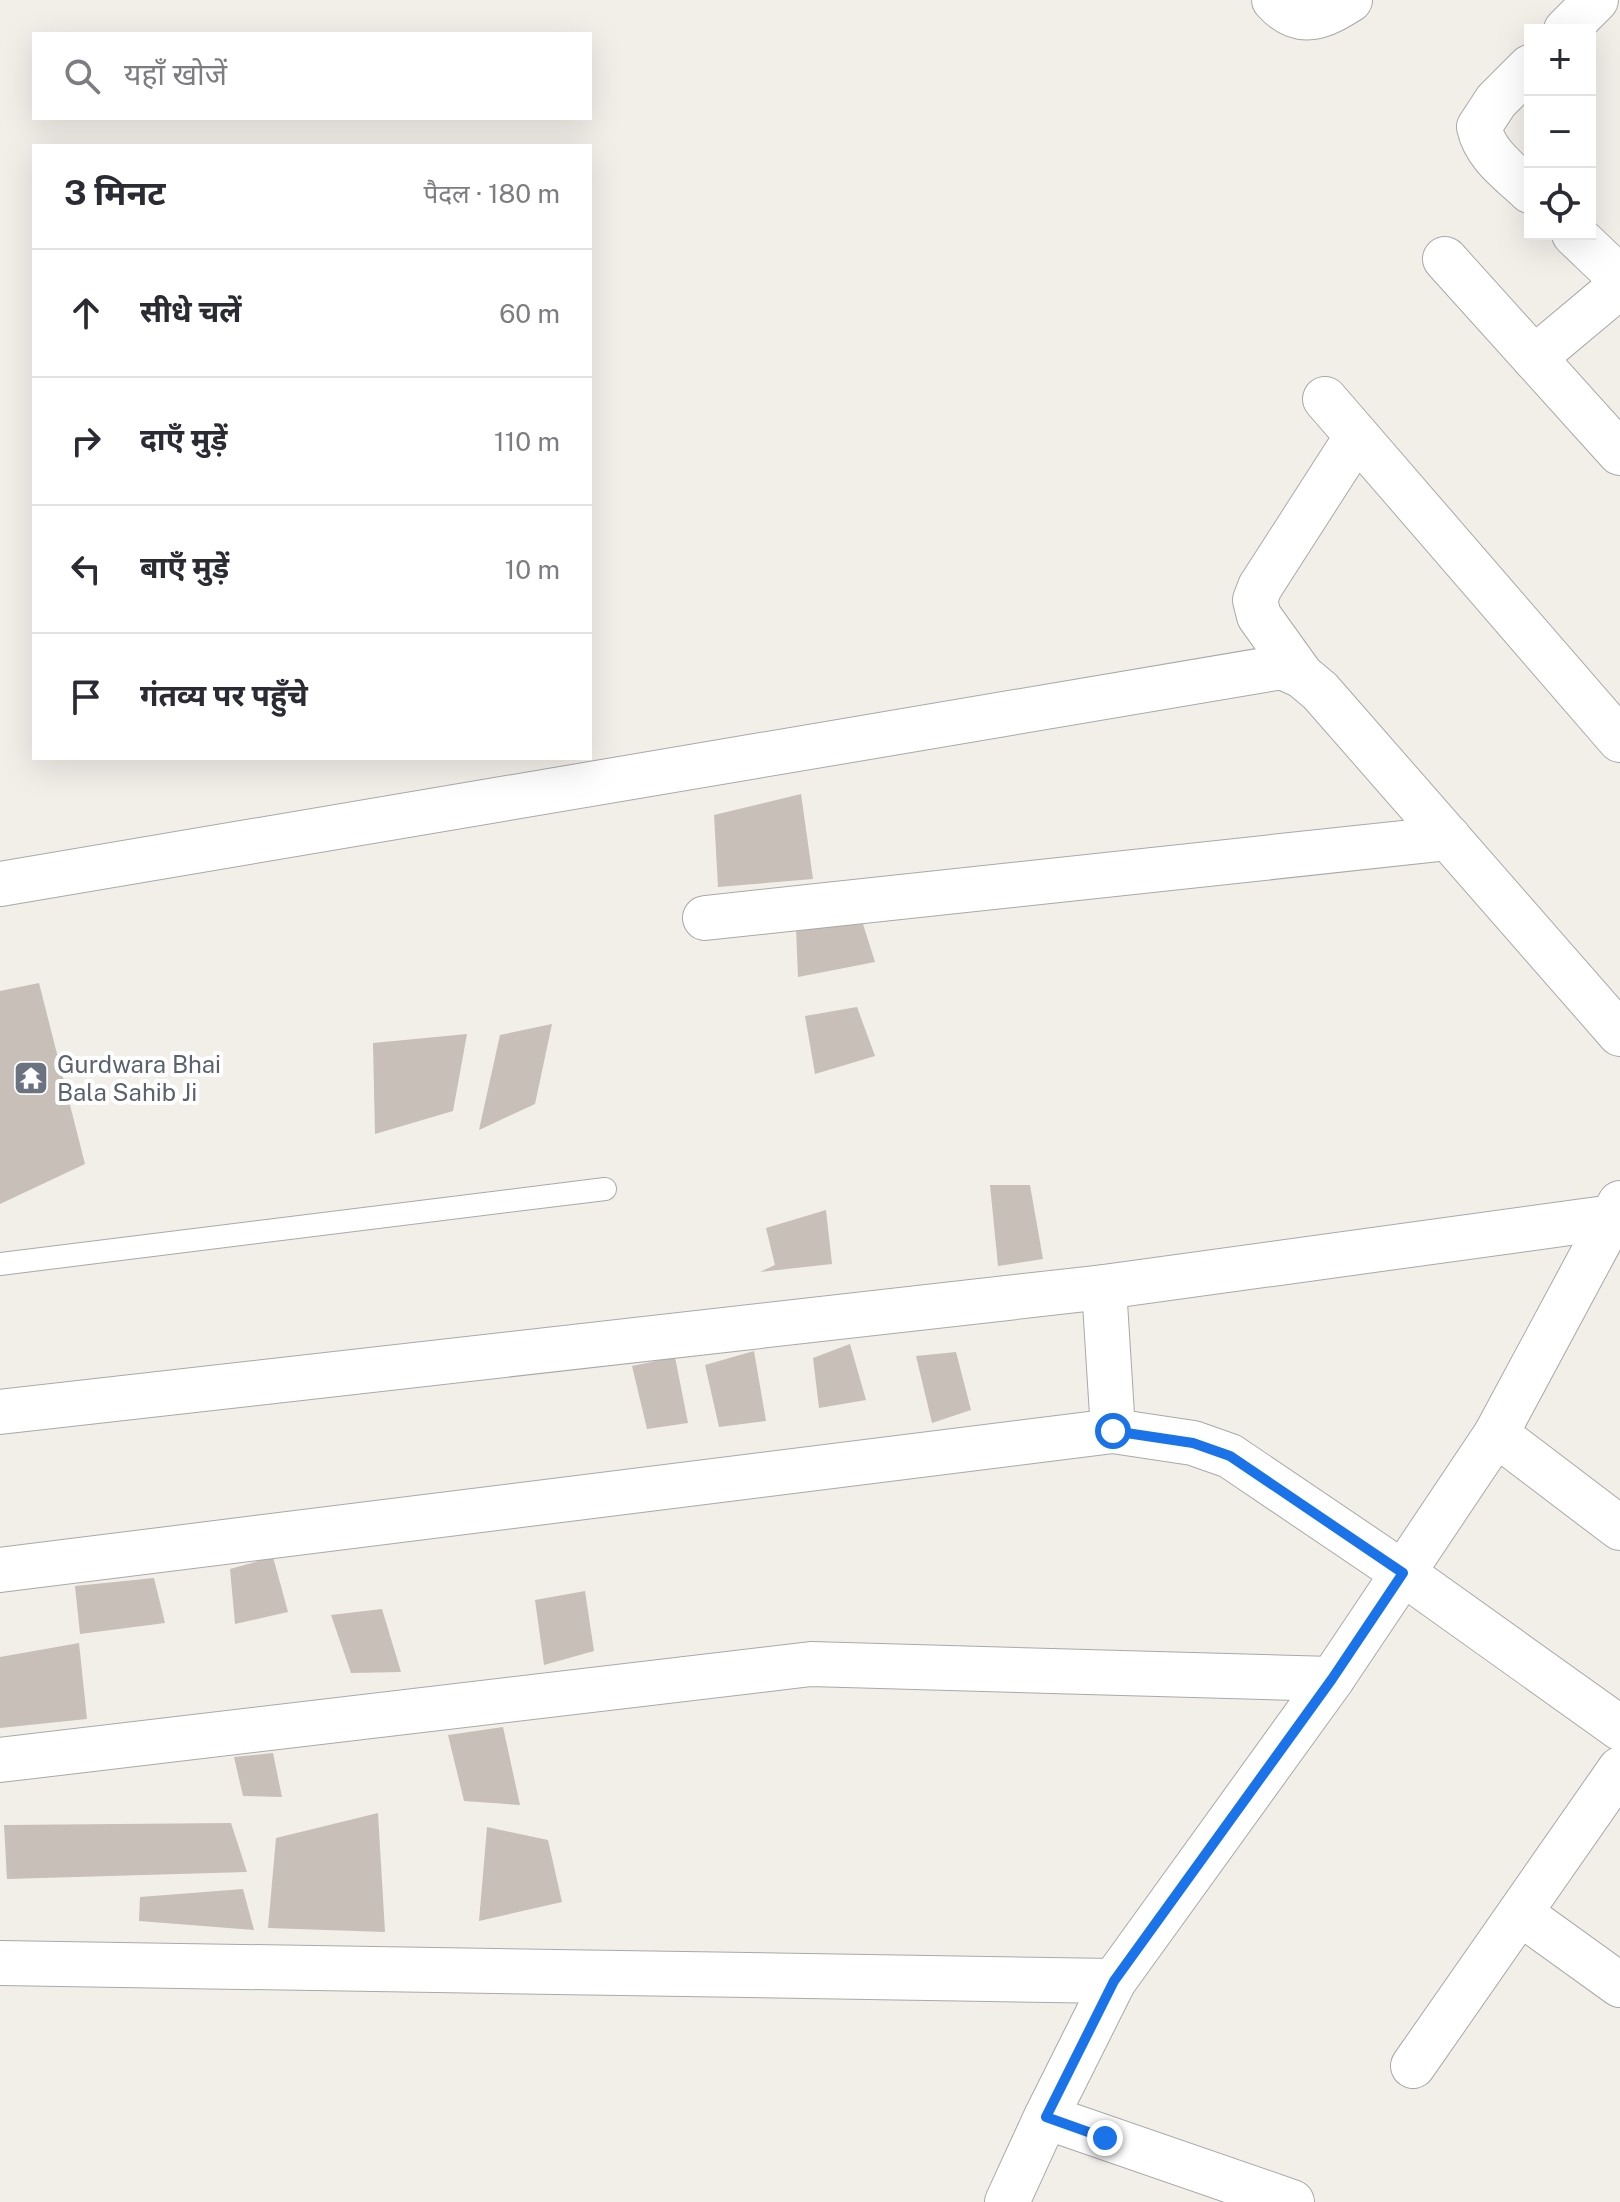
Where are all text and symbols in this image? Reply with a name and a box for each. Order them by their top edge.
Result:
map controls [1524,24,1596,240]
button: + [1524,24,1596,96]
search box [32,32,592,120]
icon: search [60,54,104,98]
text: यहाँ खोजें [124,56,227,92]
button: − [1524,96,1596,168]
button: locate [1524,168,1596,240]
text: 3 मिनट [64,173,166,213]
text: पैदल · 180 m [423,178,560,209]
icon: ahead [64,291,108,335]
text: सीधे चलें [140,293,241,329]
text: 60 m [499,298,560,329]
icon: right [64,419,108,463]
text: दाएँ मुड़ें [140,421,227,457]
text: 110 m [494,426,560,457]
icon: left [64,547,108,591]
text: बाएँ मुड़ें [140,549,229,585]
text: 10 m [505,554,560,585]
icon: arrive [64,675,108,719]
text: गंतव्य पर पहुँचे [140,677,308,713]
place label: Gurdwara Bhai Bala Sahib Ji [57,1050,221,1106]
temple icon: Gurdwara Bhai Bala Sahib Ji [12,1059,50,1097]
route start [1095,1413,1131,1449]
route end [1087,2120,1123,2156]

